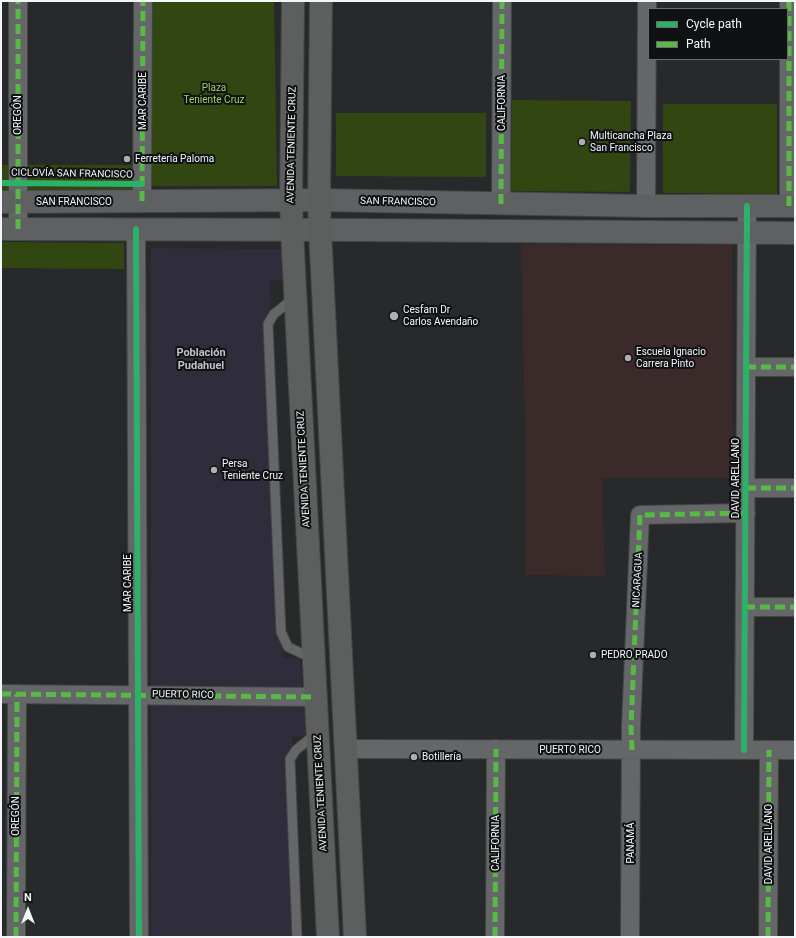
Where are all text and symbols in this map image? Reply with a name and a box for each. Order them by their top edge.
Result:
legend [648,8,788,60]
text: Cycle path [686,17,742,31]
text: Path [686,37,711,51]
street label: MAR CARIBE [137,72,149,130]
street label: CALIFORNIA [496,75,508,131]
park label: Plaza Teniente Cruz [184,82,244,106]
street label: AVENIDA TENIENTE CRUZ [285,86,299,204]
street label: OREGÓN [12,95,24,135]
place label: Multicancha Plaza San Francisco [590,130,672,154]
marker: Multicancha Plaza San Francisco [577,137,587,147]
place label: Ferretería Paloma [135,153,214,165]
marker: Ferretería Paloma [122,154,132,164]
street label: CICLOVÍA SAN FRANCISCO [11,167,133,181]
street label: SAN FRANCISCO [360,195,436,209]
street label: SAN FRANCISCO [36,196,112,208]
place label: Cesfam Dr Carlos Avendaño [403,304,478,328]
marker: Cesfam Dr Carlos Avendaño [388,310,400,322]
district label: Población Pudahuel [176,346,226,372]
place label: Escuela Ignacio Carrera Pinto [636,346,706,370]
marker: Escuela Ignacio Carrera Pinto [623,353,633,363]
street label: AVENIDA TENIENTE CRUZ [295,410,313,528]
street label: DAVID ARELLANO [730,438,742,518]
place label: Persa Teniente Cruz [222,458,283,482]
marker: Persa Teniente Cruz [209,465,219,475]
street label: NICARAGUA [631,552,645,608]
street label: MAR CARIBE [122,554,134,612]
place label: PEDRO PRADO [601,649,668,661]
marker: PEDRO PRADO [588,650,598,660]
street label: PUERTO RICO [152,688,214,702]
street label: AVENIDA TENIENTE CRUZ [312,734,330,852]
street label: PUERTO RICO [539,744,601,756]
place label: Botillería [422,751,461,763]
marker: Botillería [409,752,419,762]
street label: OREGÓN [10,796,22,836]
street label: DAVID ARELLANO [763,804,775,884]
street label: CALIFORNIA [490,815,502,871]
street label: PANAMÁ [625,822,637,864]
north arrow [8,890,48,930]
text: N [24,891,32,904]

